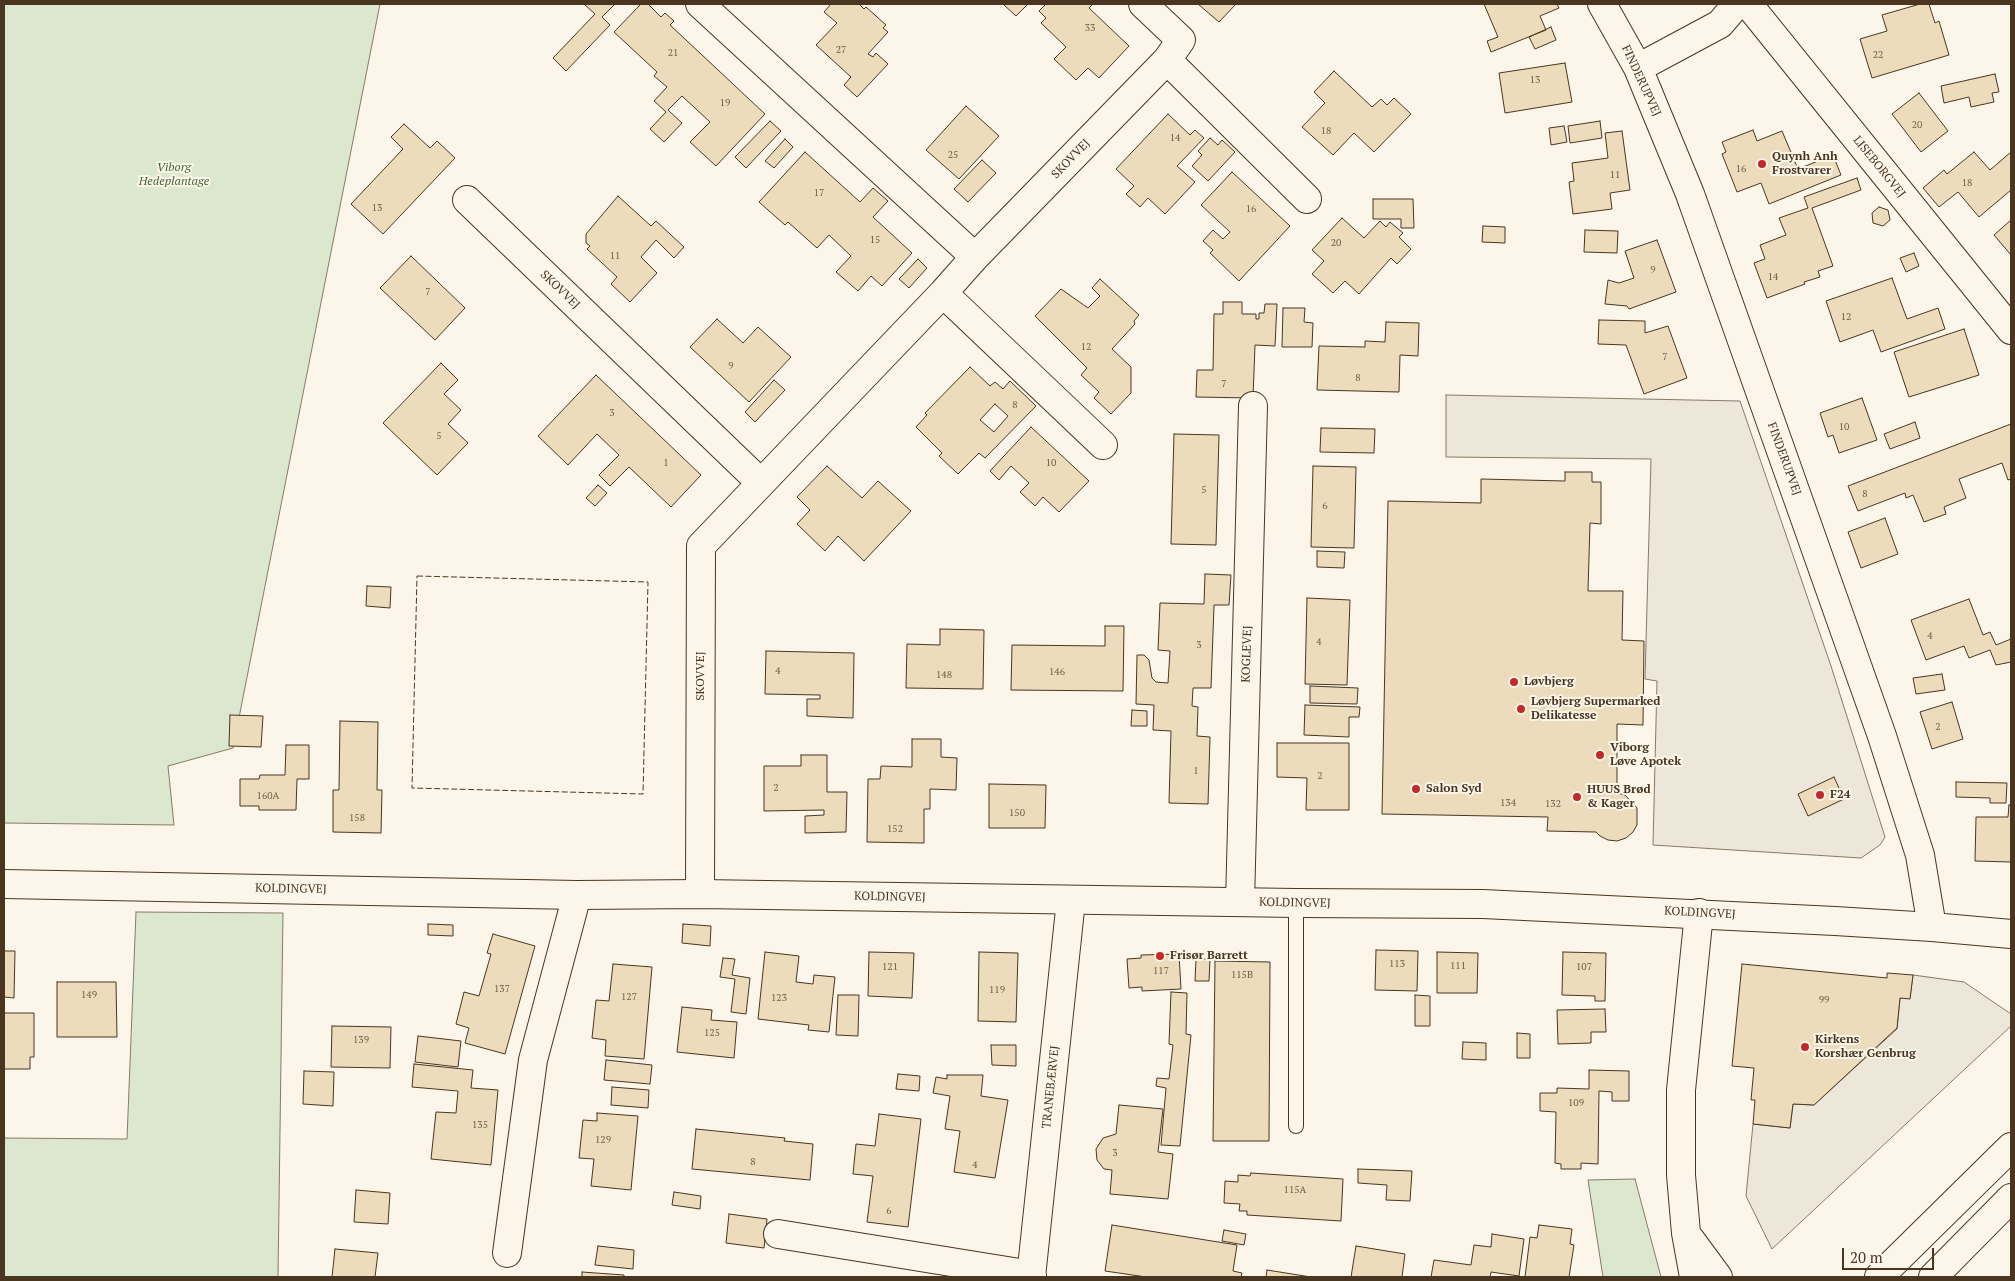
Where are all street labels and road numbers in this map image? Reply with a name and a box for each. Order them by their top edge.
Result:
street label: FINDERUPVEJ [1618,43,1664,119]
street label: LISEBORGVEJ [1850,133,1908,201]
street label: SKOVVEJ [1049,136,1093,182]
street label: SKOVVEJ [537,268,583,312]
street label: FINDERUPVEJ [1764,420,1804,498]
street label: KOGLEVEJ [1239,625,1255,683]
street label: SKOVVEJ [694,651,708,701]
street label: KOLDINGVEJ [255,881,327,897]
street label: KOLDINGVEJ [854,889,926,905]
street label: KOLDINGVEJ [1259,895,1331,911]
street label: KOLDINGVEJ [1664,904,1736,922]
street label: TRANEBÆRVEJ [1039,1045,1063,1129]

